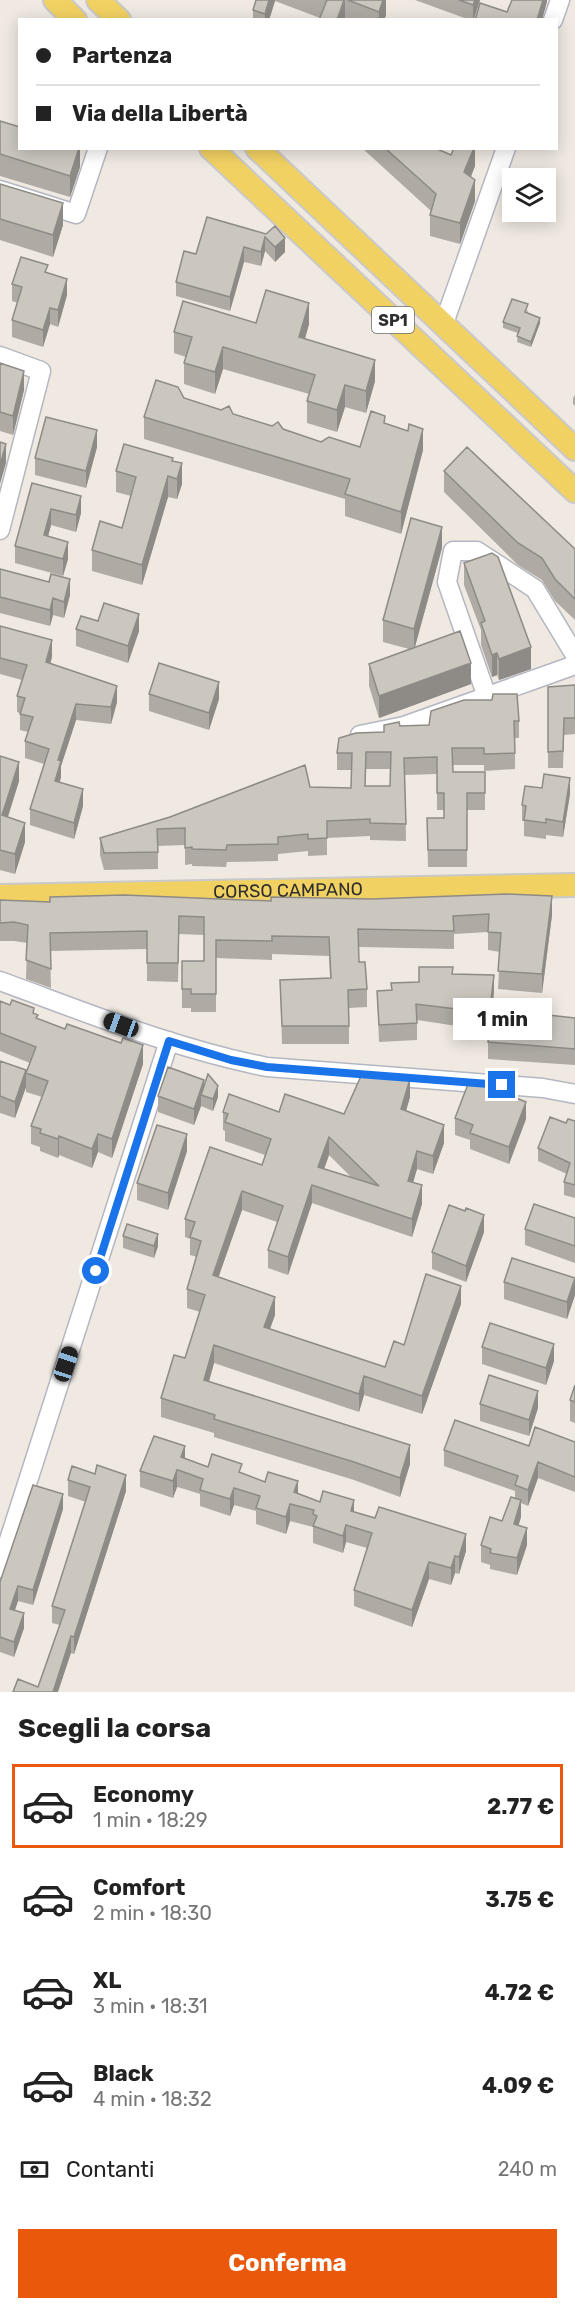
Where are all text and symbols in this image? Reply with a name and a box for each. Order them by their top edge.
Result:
text: Partenza [72,42,172,69]
text: Via della Libertà [72,100,248,127]
map controls [502,168,556,222]
button: layers [502,168,556,222]
road number: SP1 [372,307,414,333]
street label: CORSO CAMPANO [213,878,363,903]
callout: 1 min [452,998,552,1040]
text: 1 min [477,1007,528,1031]
car [101,1010,141,1040]
route end [488,1071,515,1098]
route start [82,1257,109,1284]
car [52,1344,80,1384]
text: Scegli la corsa [18,1712,211,1744]
icon: car [21,1779,75,1833]
text: Economy [93,1781,194,1808]
text: 2.77 € [487,1793,554,1820]
text: 1 min · 18:29 [93,1808,208,1832]
icon: car [21,1872,75,1926]
text: Comfort [93,1874,185,1901]
text: 3.75 € [485,1886,554,1913]
text: 2 min · 18:30 [93,1901,212,1925]
icon: car [21,1965,75,2019]
text: XL [93,1967,121,1994]
text: 4.72 € [485,1979,554,2006]
text: 3 min · 18:31 [93,1994,208,2018]
icon: car [21,2058,75,2112]
text: Black [93,2060,154,2087]
text: 4.09 € [482,2072,554,2099]
text: 4 min · 18:32 [93,2087,212,2111]
icon: cash [18,2153,51,2186]
text: Contanti [66,2156,154,2183]
text: 240 m [498,2157,557,2181]
button: Conferma [18,2229,557,2298]

